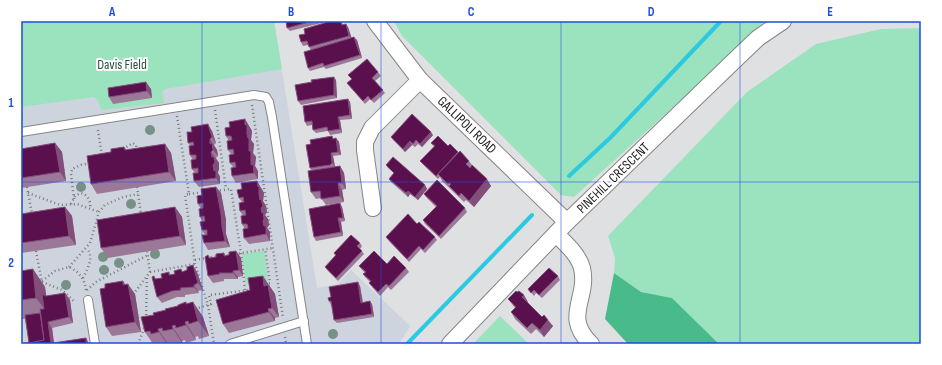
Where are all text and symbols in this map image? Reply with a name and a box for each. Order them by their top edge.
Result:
text: A [108,4,116,20]
text: B [288,4,294,20]
text: C [468,4,475,20]
text: D [648,4,655,20]
text: E [827,4,833,20]
park label: Davis Field [97,56,147,73]
street label: GALLIPOLI ROAD [434,93,500,157]
text: 1 [8,95,14,111]
street label: PINEHILL CRESCENT [573,139,653,217]
text: 2 [8,255,14,271]

